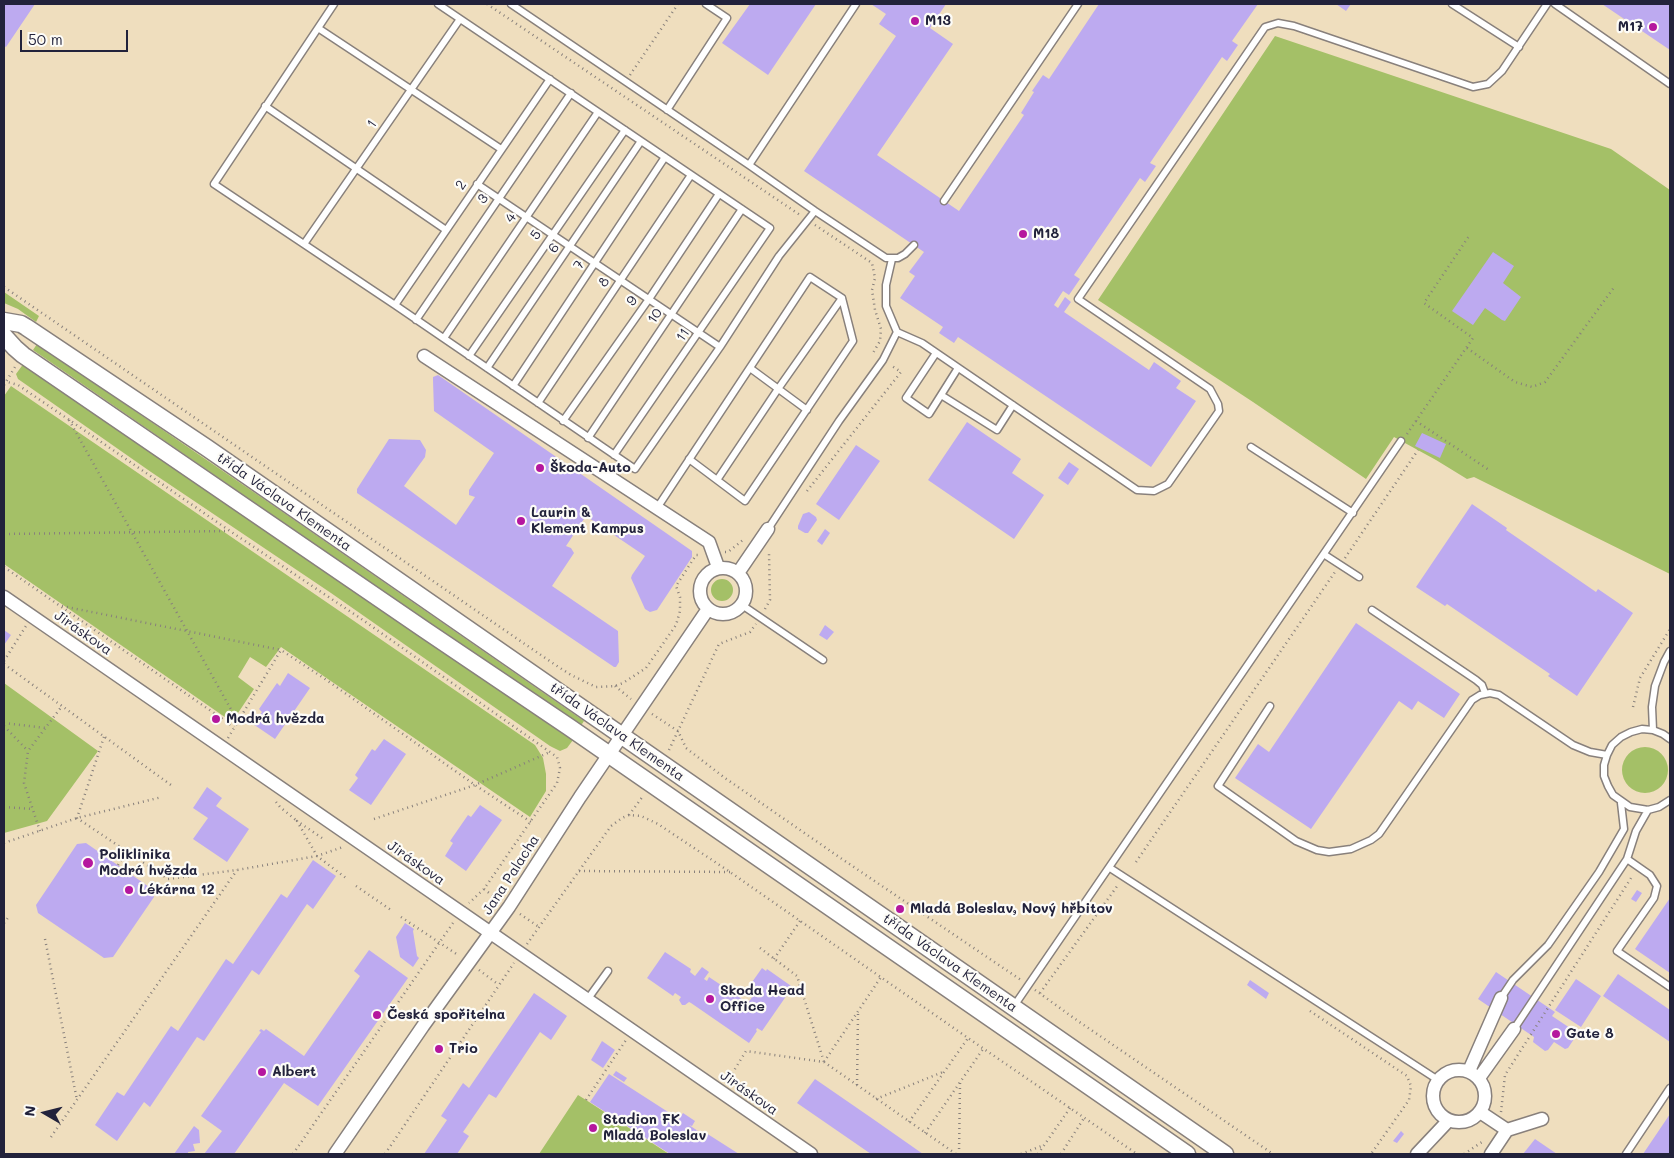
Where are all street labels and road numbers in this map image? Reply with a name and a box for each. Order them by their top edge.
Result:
street label: 1 [363,117,381,131]
street label: 2 [452,177,470,193]
street label: 3 [474,191,492,207]
street label: 4 [502,210,520,226]
street label: 5 [527,227,545,243]
street label: 6 [545,240,563,256]
street label: 7 [570,257,588,273]
street label: 8 [595,274,613,290]
street label: 9 [623,293,641,309]
street label: 10 [644,305,666,327]
street label: 11 [673,325,693,345]
street label: třída Václava Klementa [213,449,355,555]
street label: Jiráskova [51,607,115,659]
street label: třída Václava Klementa [546,679,688,785]
street label: Jana Palacha [479,832,543,918]
street label: Jiráskova [384,837,448,889]
street label: třída Václava Klementa [879,910,1021,1016]
street label: Jiráskova [717,1067,781,1119]

